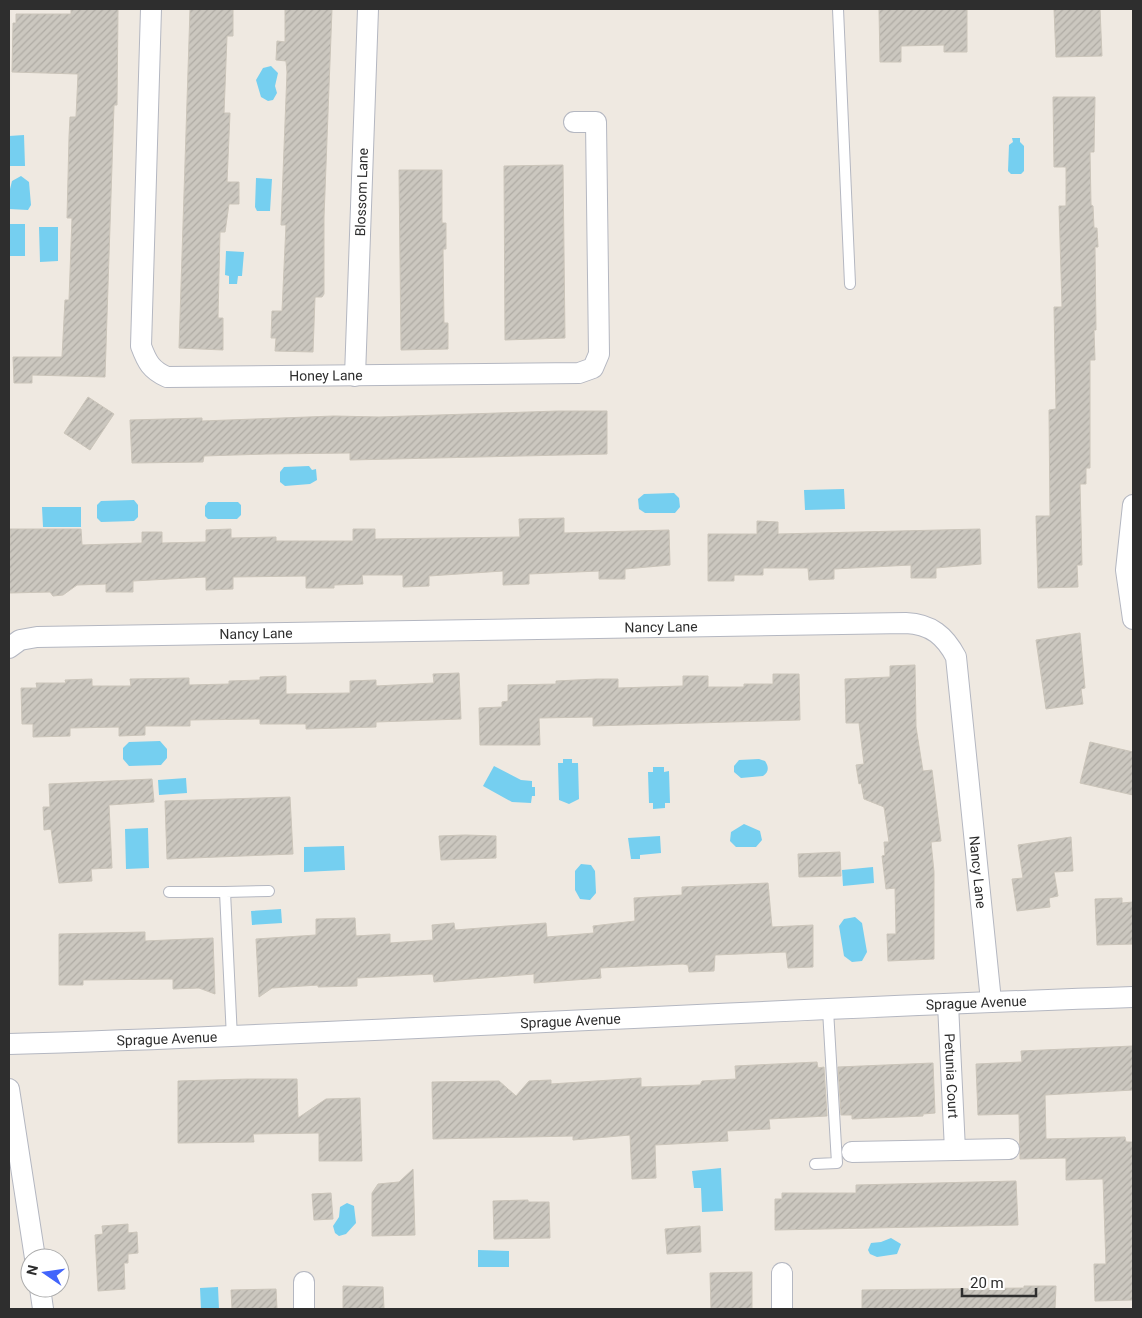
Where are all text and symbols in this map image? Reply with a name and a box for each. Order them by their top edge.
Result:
street label: Blossom Lane [352,148,371,237]
street label: Honey Lane [289,367,363,384]
street label: Nancy Lane [624,618,698,636]
street label: Nancy Lane [219,625,293,642]
street label: Nancy Lane [966,835,990,909]
street label: Sprague Avenue [925,993,1027,1013]
street label: Sprague Avenue [520,1011,621,1031]
street label: Sprague Avenue [116,1029,218,1049]
street label: Petunia Court [941,1033,962,1119]
north arrow [20,1248,70,1298]
text: N [23,1263,41,1277]
scale bar [962,1266,1036,1298]
text: 20 m [970,1274,1004,1292]

